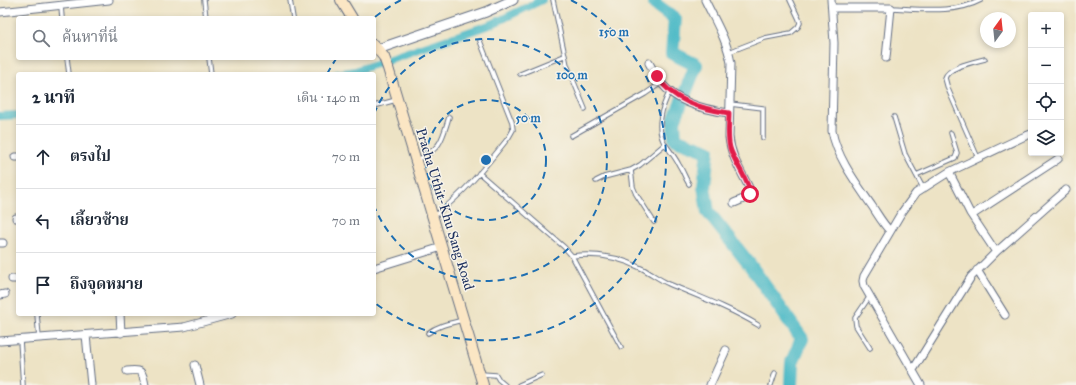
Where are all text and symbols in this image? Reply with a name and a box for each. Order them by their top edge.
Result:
north arrow [980,12,1016,48]
map controls [1028,12,1064,156]
button: + [1028,12,1064,48]
search box [16,16,376,60]
text: 150 m [599,25,630,39]
icon: search [30,27,52,49]
text: ค้นหาที่นี่ [62,28,118,46]
button: − [1028,48,1064,84]
route end [648,67,666,85]
text: 100 m [556,68,589,82]
button: locate [1028,84,1064,120]
text: 2 นาที [32,87,75,108]
text: เดิน · 140 m [297,90,360,106]
text: 50 m [515,111,542,125]
button: layers [1028,120,1064,156]
street label: Pracha Uthit-Khu Sang Road [412,126,478,292]
icon: ahead [32,146,54,168]
text: ตรงไป [70,147,111,165]
text: 70 m [332,149,360,165]
centre of rings [479,153,493,167]
route start [741,185,759,203]
icon: left [32,210,54,232]
text: เลี้ยวซ้าย [70,211,129,229]
text: 70 m [332,213,360,229]
icon: arrive [32,274,54,296]
text: ถึงจุดหมาย [70,275,143,293]

